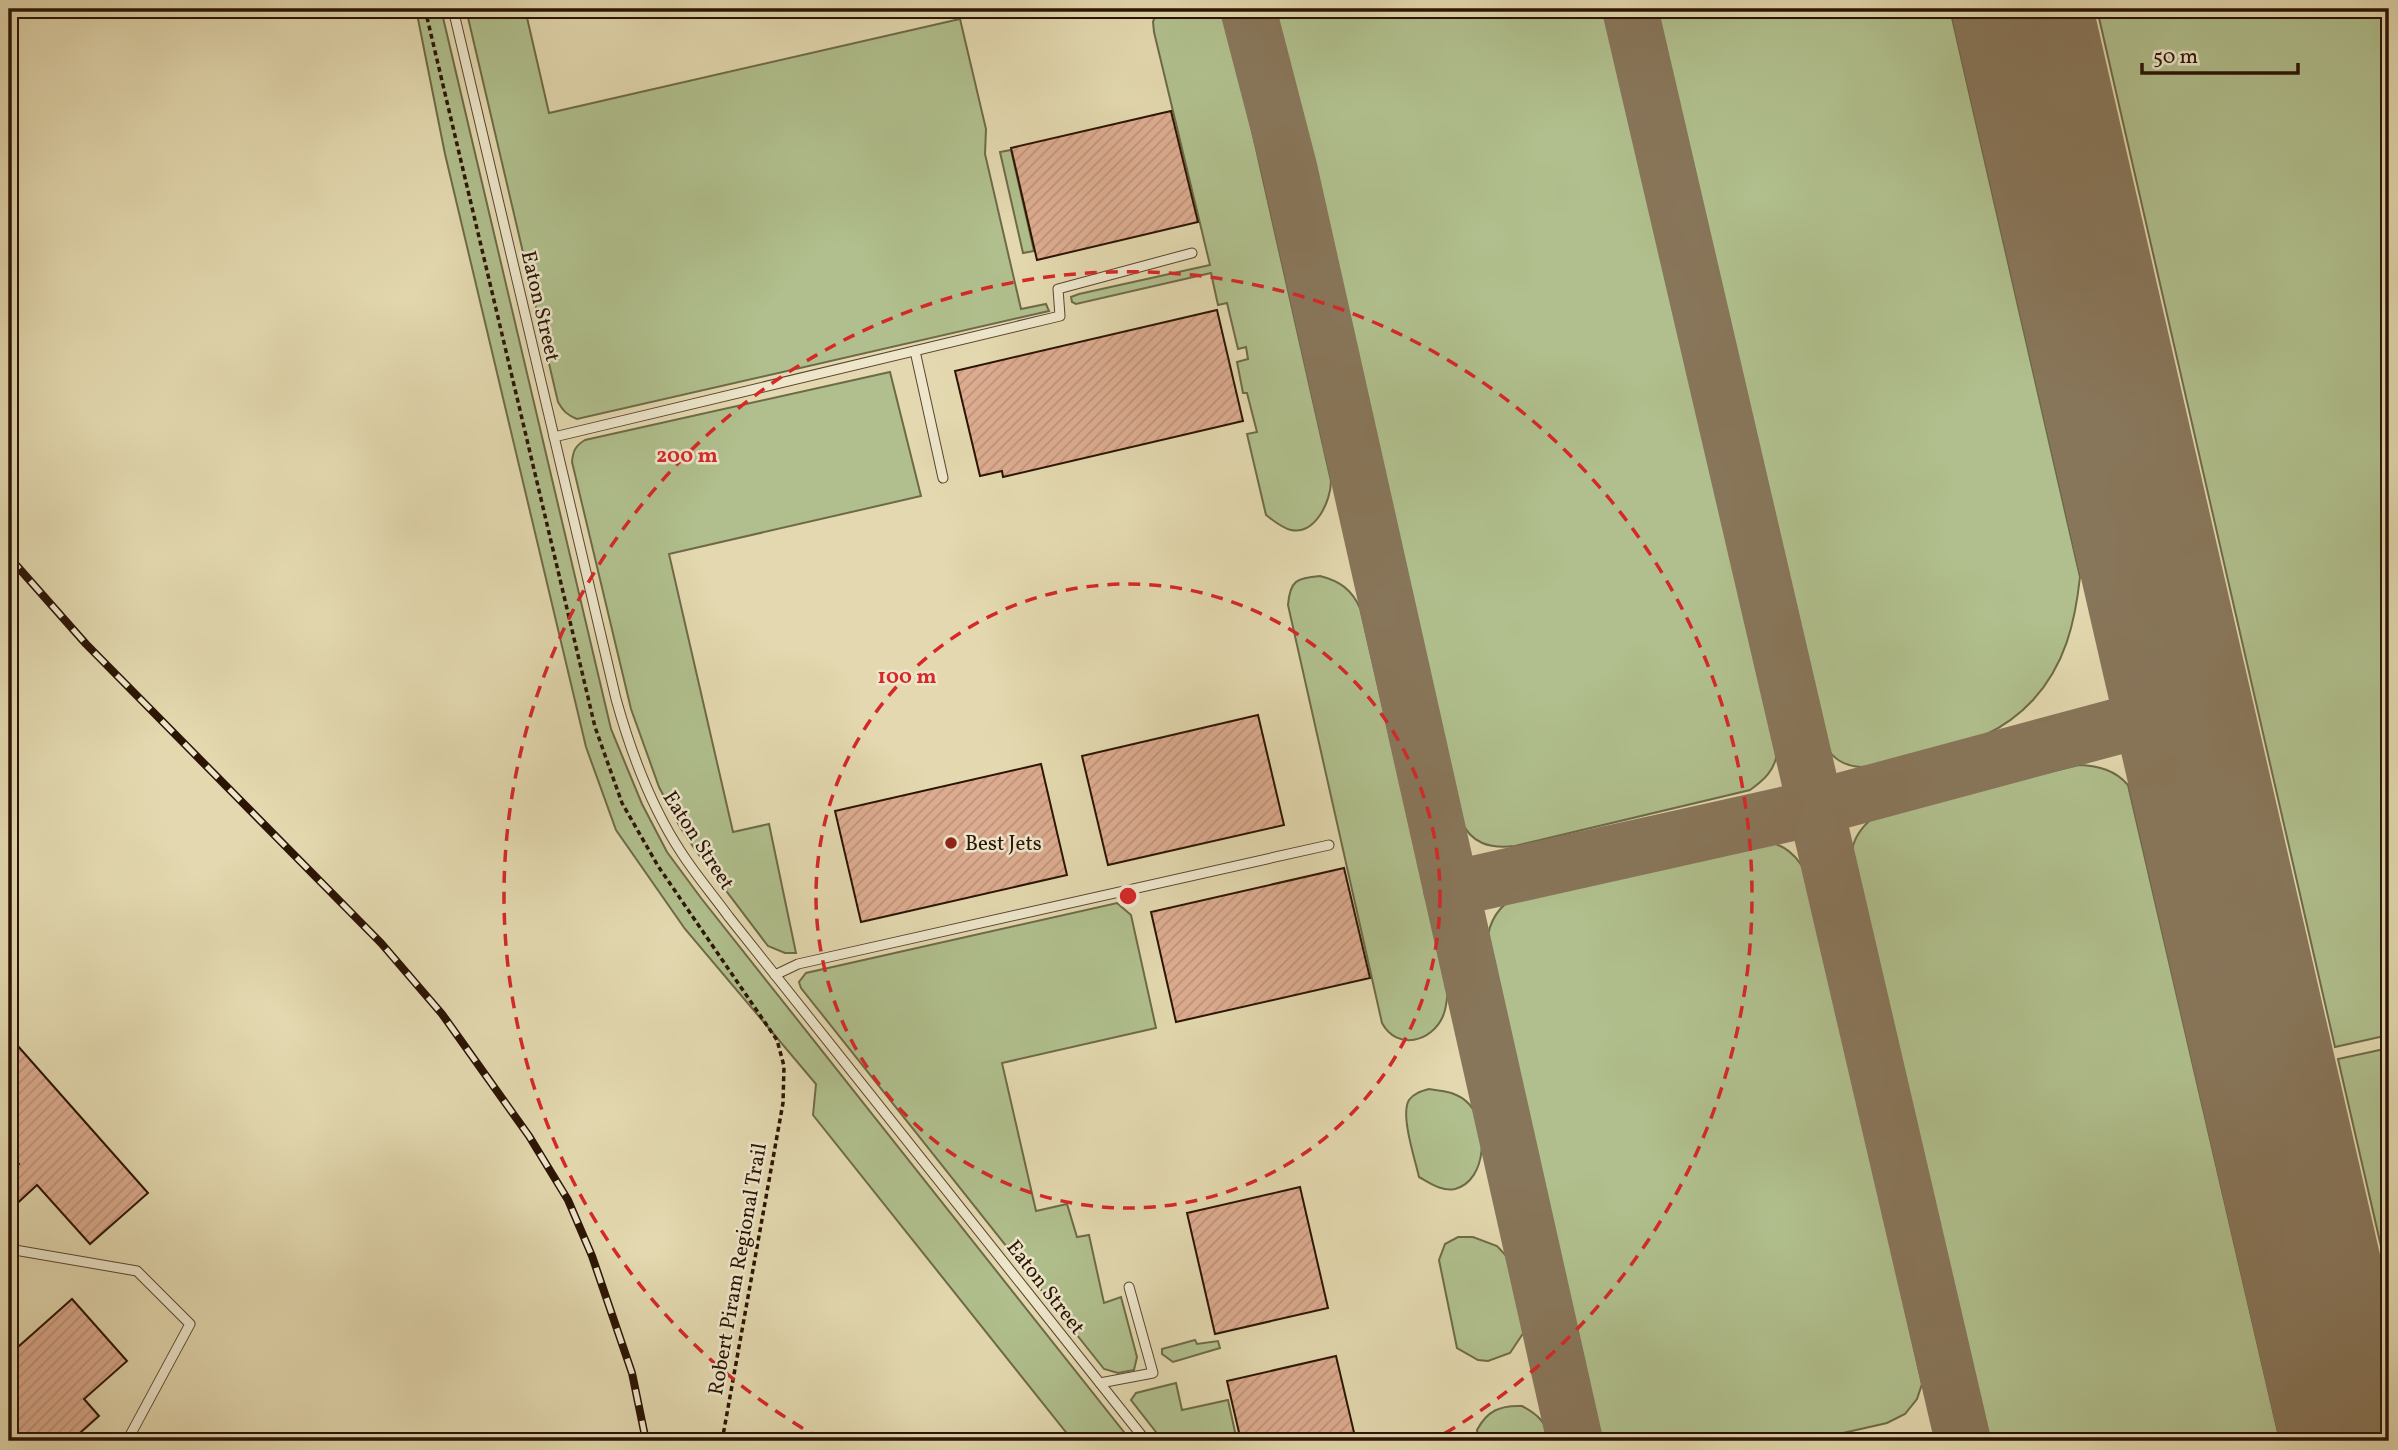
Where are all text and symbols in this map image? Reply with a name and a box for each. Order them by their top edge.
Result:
scale bar [2142,32,2298,76]
text: 50 m [2153,43,2198,72]
street label: Eaton Street [513,248,566,365]
text: 200 m [656,442,718,471]
text: 100 m [877,663,937,692]
street label: Eaton Street [655,786,741,896]
place label: Best Jets [965,830,1042,859]
marker: Best Jets [943,835,959,851]
centre of rings [1116,884,1140,908]
street label: Robert Piram Regional Trail [702,1141,775,1398]
street label: Eaton Street [999,1235,1091,1341]

